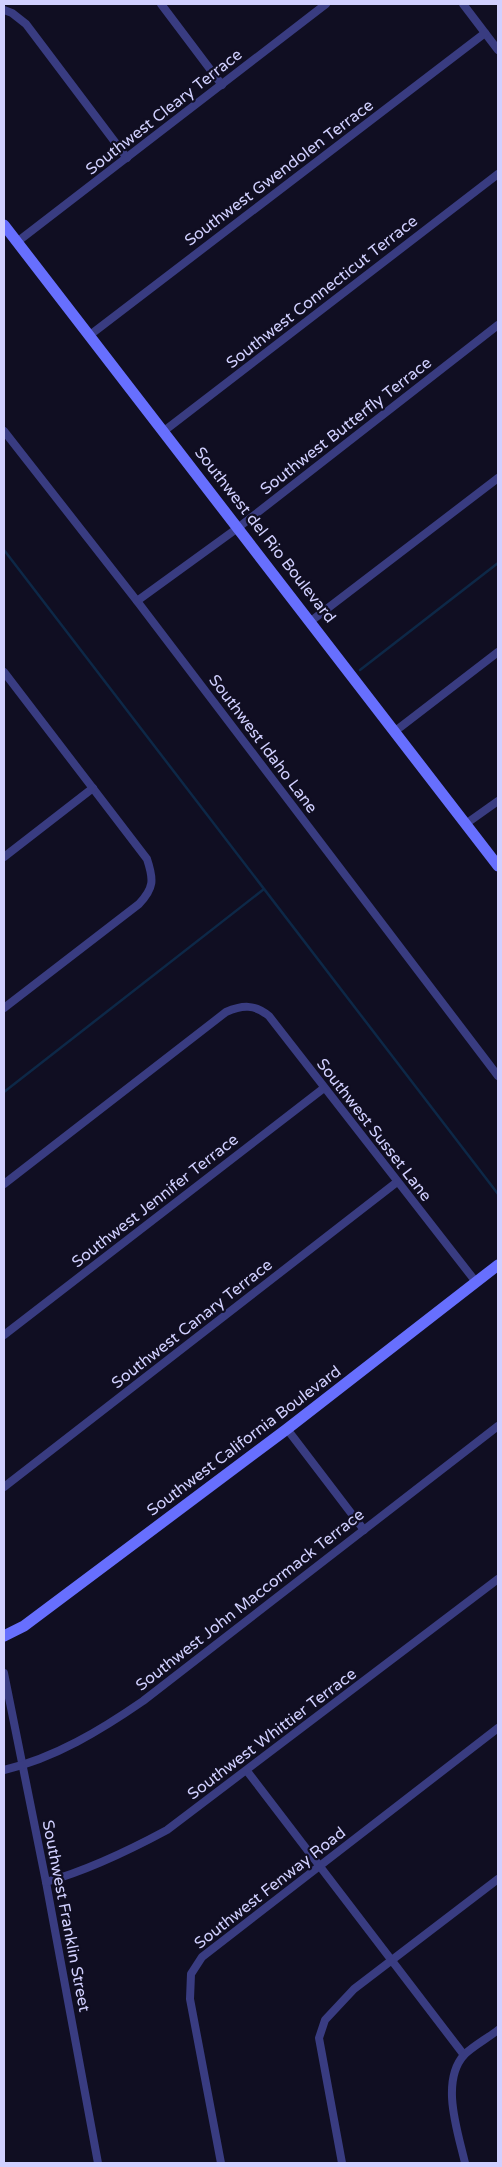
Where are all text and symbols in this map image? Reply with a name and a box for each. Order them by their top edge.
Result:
street label: Southwest Cleary Terrace [82,45,246,179]
street label: Southwest Gwendolen Terrace [181,95,377,251]
street label: Southwest Connecticut Terrace [222,211,422,373]
street label: Southwest Butterfly Terrace [256,353,436,499]
street label: Southwest del Rio Boulevard [190,443,340,627]
street label: Southwest Idaho Lane [204,671,322,817]
street label: Southwest Susset Lane [312,1055,436,1205]
street label: Southwest Jennifer Terrace [68,1130,242,1272]
street label: Southwest Canary Terrace [108,1255,276,1393]
street label: Southwest California Boulevard [143,1361,345,1521]
street label: Southwest John Maccormack Terrace [132,1505,368,1695]
street label: Southwest Whittier Terrace [184,1664,360,1804]
street label: Southwest Franklin Street [38,1818,94,2014]
street label: Southwest Fenway Road [190,1823,350,1953]

